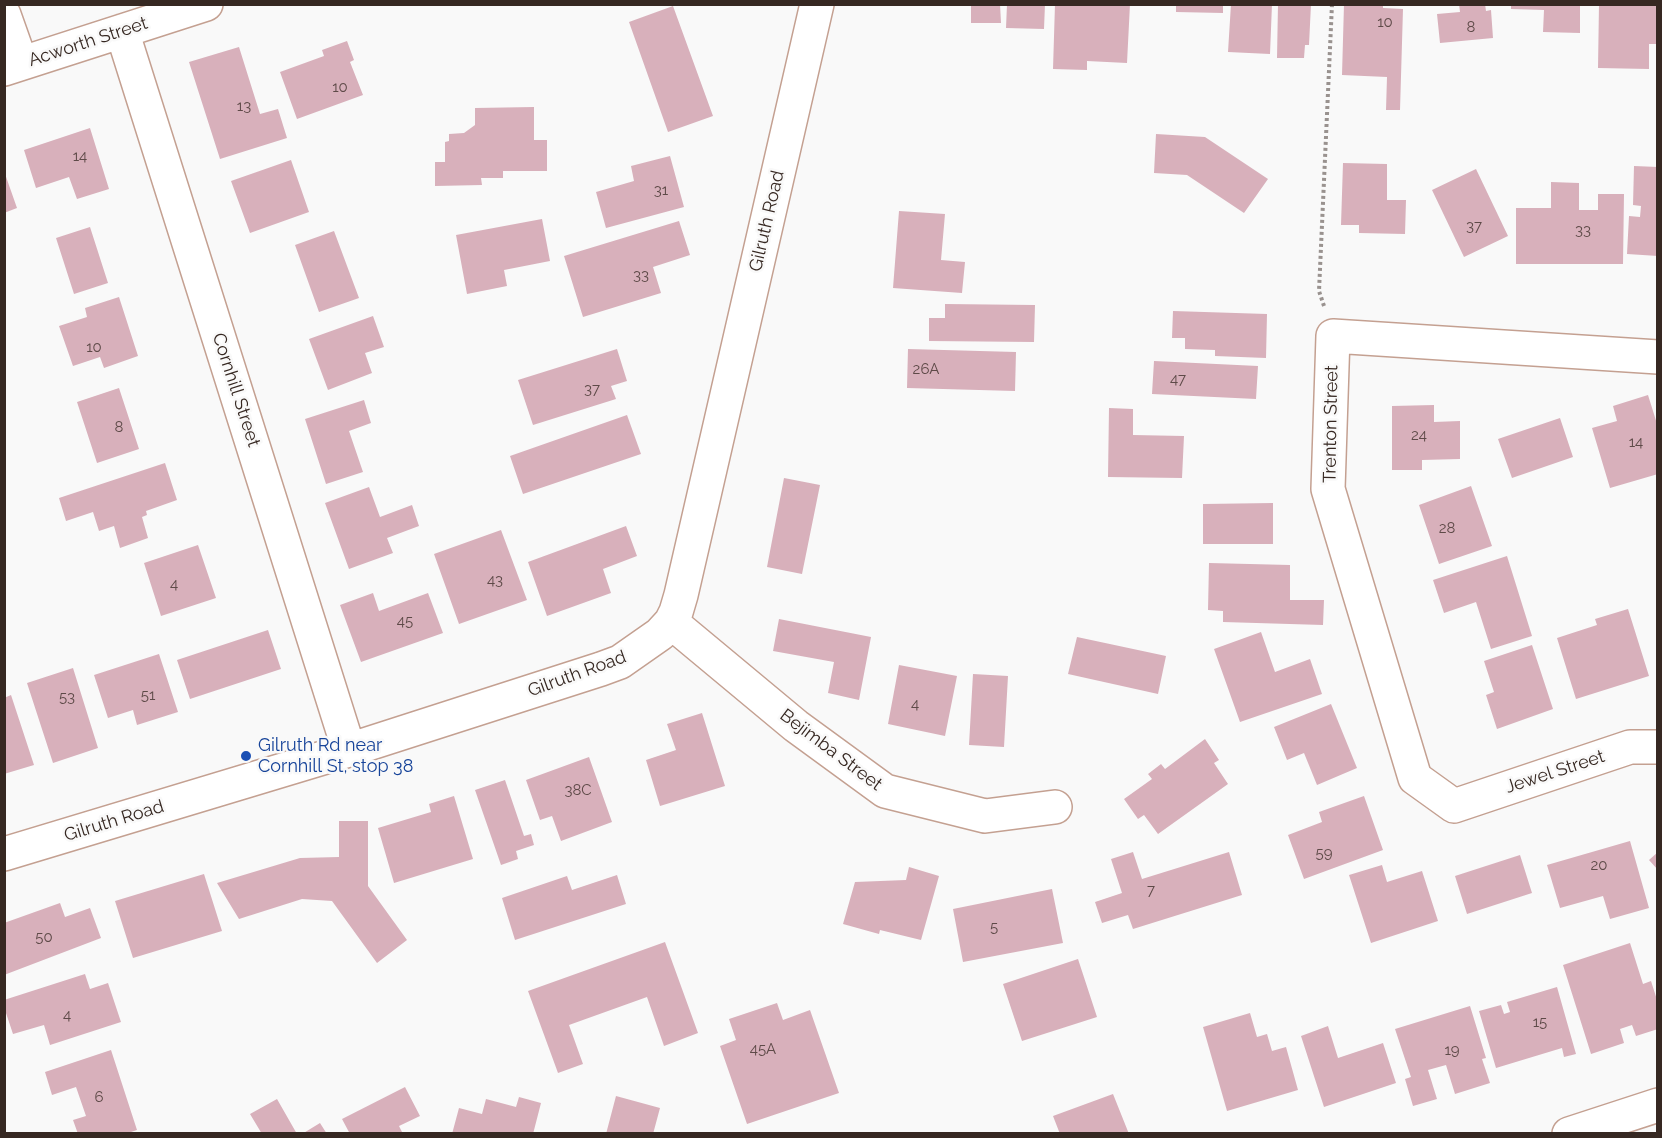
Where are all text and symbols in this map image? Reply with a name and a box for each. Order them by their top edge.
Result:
street label: Acworth Street [26,13,150,71]
house number: 10 [1377,13,1393,31]
house number: 8 [1467,18,1475,36]
house number: 10 [332,78,348,96]
house number: 13 [237,97,251,115]
house number: 14 [73,147,87,165]
street label: Gilruth Road [745,168,789,274]
house number: 31 [654,181,668,199]
house number: 37 [1466,217,1482,235]
house number: 33 [1575,221,1591,239]
house number: 33 [633,266,649,284]
street label: Cornhill Street [207,330,265,450]
house number: 10 [86,338,102,356]
house number: 26A [913,360,939,378]
street label: Trenton Street [1319,365,1343,483]
house number: 47 [1170,370,1186,388]
house number: 37 [584,380,600,398]
house number: 8 [115,418,123,436]
house number: 24 [1411,426,1427,444]
house number: 14 [1629,433,1643,451]
house number: 28 [1439,519,1455,537]
house number: 43 [487,571,503,589]
house number: 4 [170,575,178,593]
house number: 45 [397,612,413,630]
street label: Gilruth Road [525,646,629,702]
house number: 51 [141,686,155,704]
house number: 53 [59,688,75,706]
house number: 4 [911,695,919,713]
street label: Bejimba Street [776,705,886,795]
place label: Gilruth Rd near Cornhill St, stop 38 [258,735,413,777]
street label: Jewel Street [1503,746,1607,798]
marker: Gilruth Rd near Cornhill St, stop 38 [239,749,253,763]
house number: 38C [564,781,592,799]
street label: Gilruth Road [62,796,166,846]
house number: 59 [1316,844,1332,862]
house number: 20 [1591,856,1607,874]
house number: 7 [1147,881,1155,899]
house number: 5 [990,918,998,936]
house number: 50 [35,928,53,946]
house number: 4 [63,1006,71,1024]
house number: 15 [1533,1013,1547,1031]
house number: 45A [750,1040,776,1058]
house number: 19 [1444,1041,1460,1059]
house number: 6 [94,1088,104,1106]

